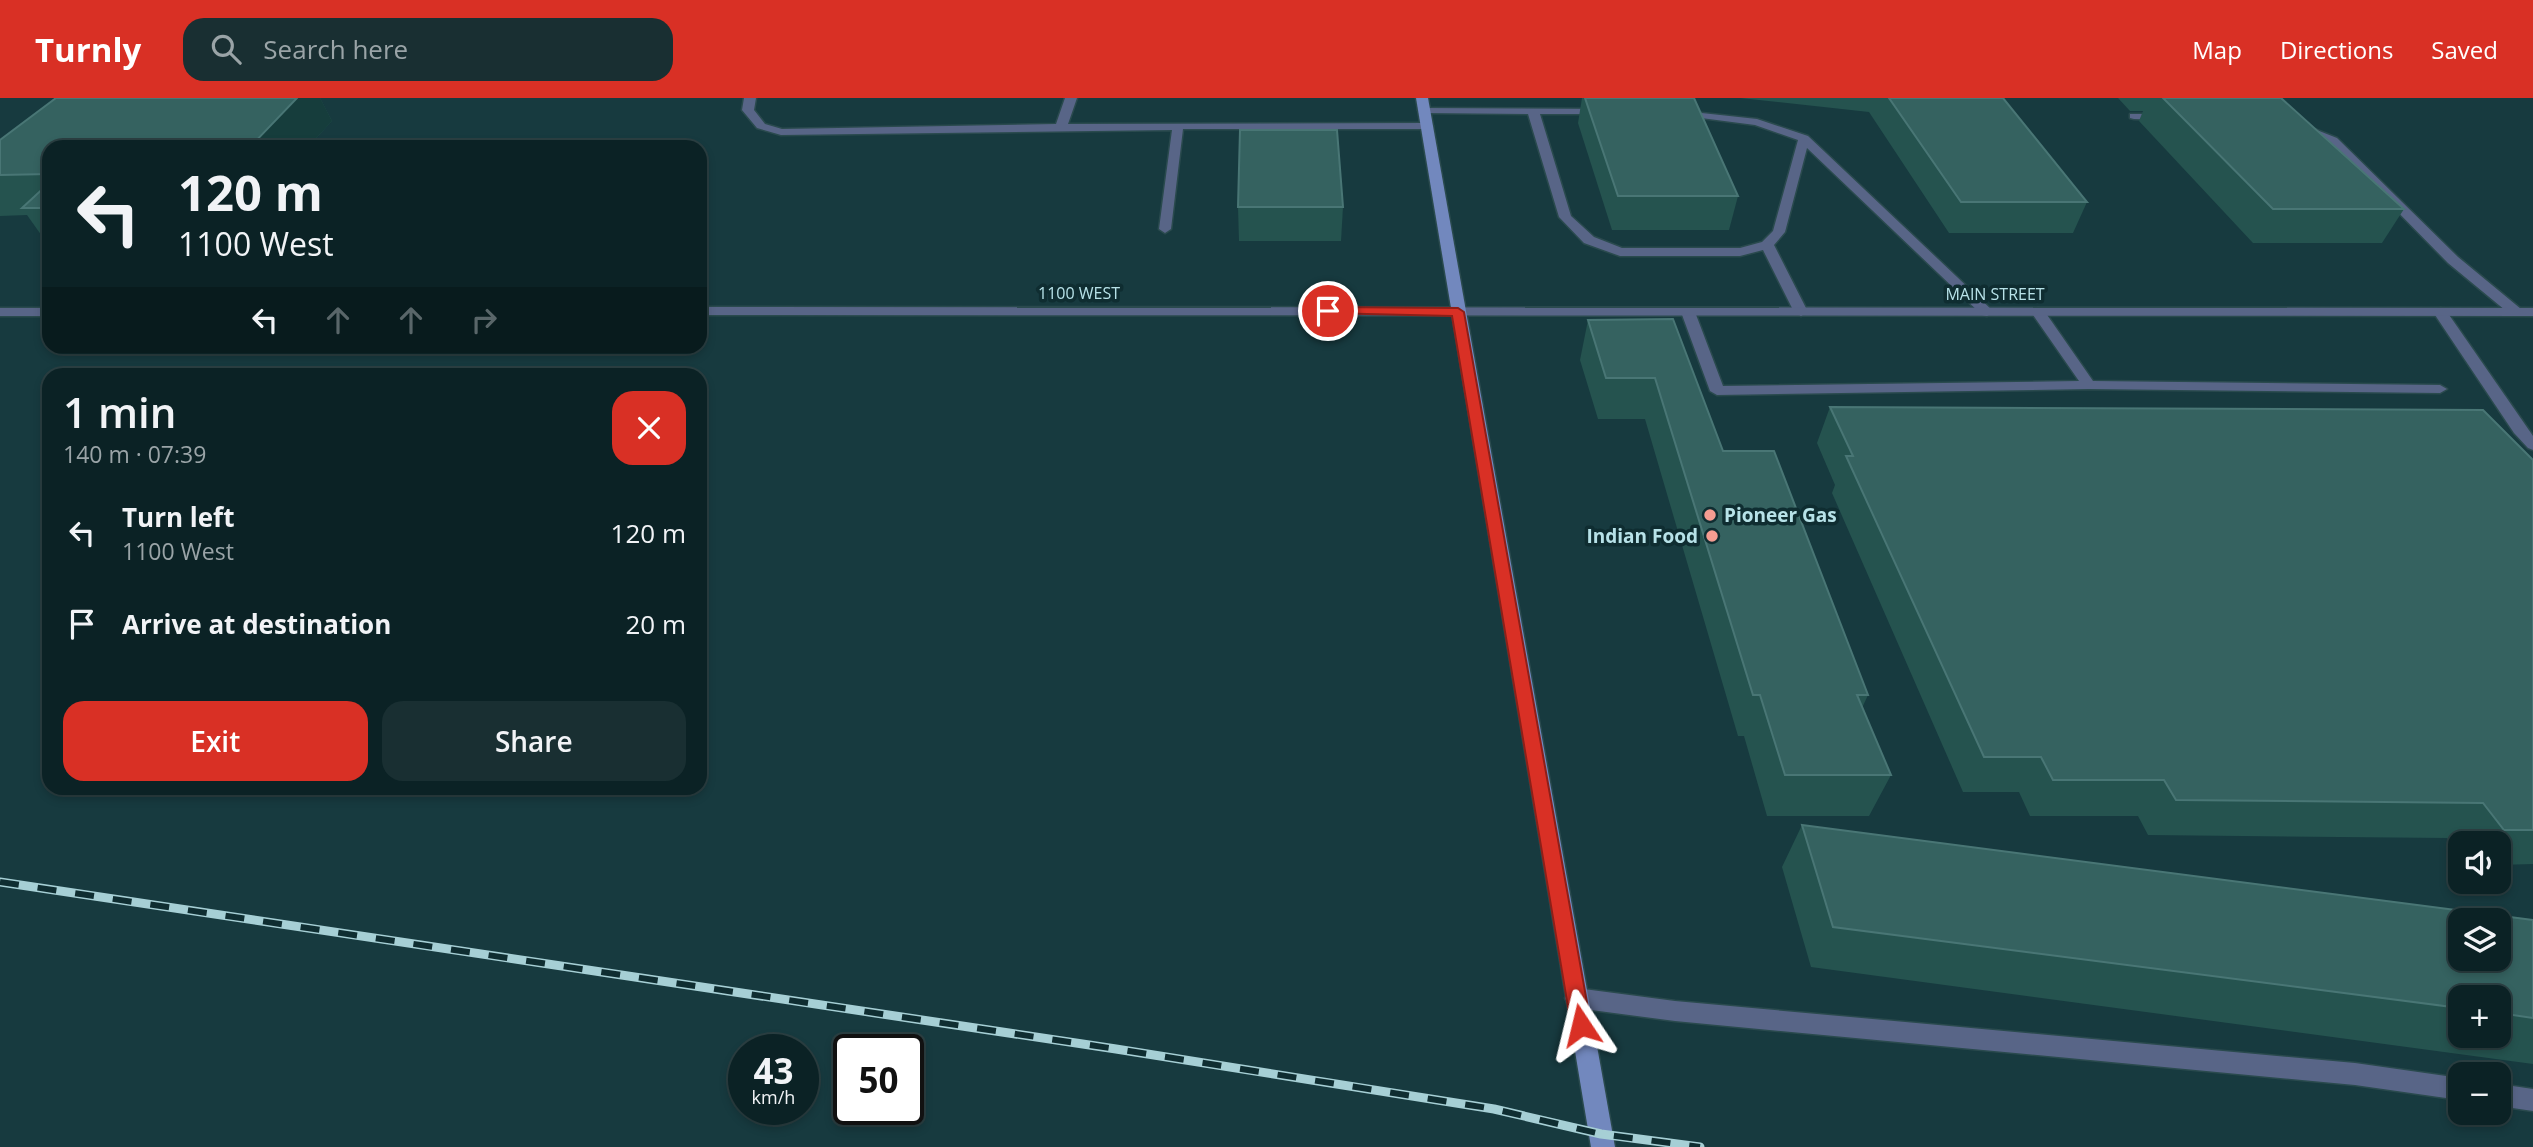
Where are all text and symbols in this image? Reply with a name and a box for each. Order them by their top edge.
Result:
search box [183,18,673,81]
text: Turnly [35,27,141,72]
icon: search [207,30,245,68]
text: Search here [263,31,408,67]
text: Map [2192,33,2242,66]
text: Directions [2280,33,2393,66]
text: Saved [2431,33,2498,66]
text: 120 m [178,159,323,225]
icon: left [63,168,154,259]
text: 1100 West [178,222,334,265]
pin [1298,281,1358,341]
street label: 1100 WEST [1038,282,1120,304]
street label: MAIN STREET [1945,283,2045,305]
icon: arrive [1309,292,1347,330]
icon: left [246,301,284,339]
icon: ahead [319,301,357,339]
icon: ahead [392,301,430,339]
icon: right [465,301,503,339]
text: 1 min [63,383,176,440]
button: close [612,391,686,465]
text: 140 m · 07:39 [63,438,206,470]
text: Turn left [122,499,234,535]
place label: Pioneer Gas [1724,502,1837,528]
marker: Pioneer Gas [1702,507,1718,523]
icon: left [63,514,101,552]
text: 120 m [611,515,686,551]
place label: Indian Food [1587,523,1698,549]
marker: Indian Food [1704,528,1720,544]
text: 1100 West [122,535,234,567]
icon: arrive [63,605,101,643]
text: Arrive at destination [122,606,391,642]
text: 20 m [625,606,686,642]
button: Exit [63,701,368,781]
button: Share [382,701,686,781]
map controls [2448,831,2511,1125]
button: sound [2448,831,2511,894]
button: layers [2448,908,2511,971]
button: + [2448,985,2511,1048]
position arrow [1544,988,1618,1062]
speed limit sign: 50 [833,1034,924,1125]
text: 43 [753,1047,794,1094]
button: − [2448,1062,2511,1125]
text: km/h [752,1085,795,1109]

